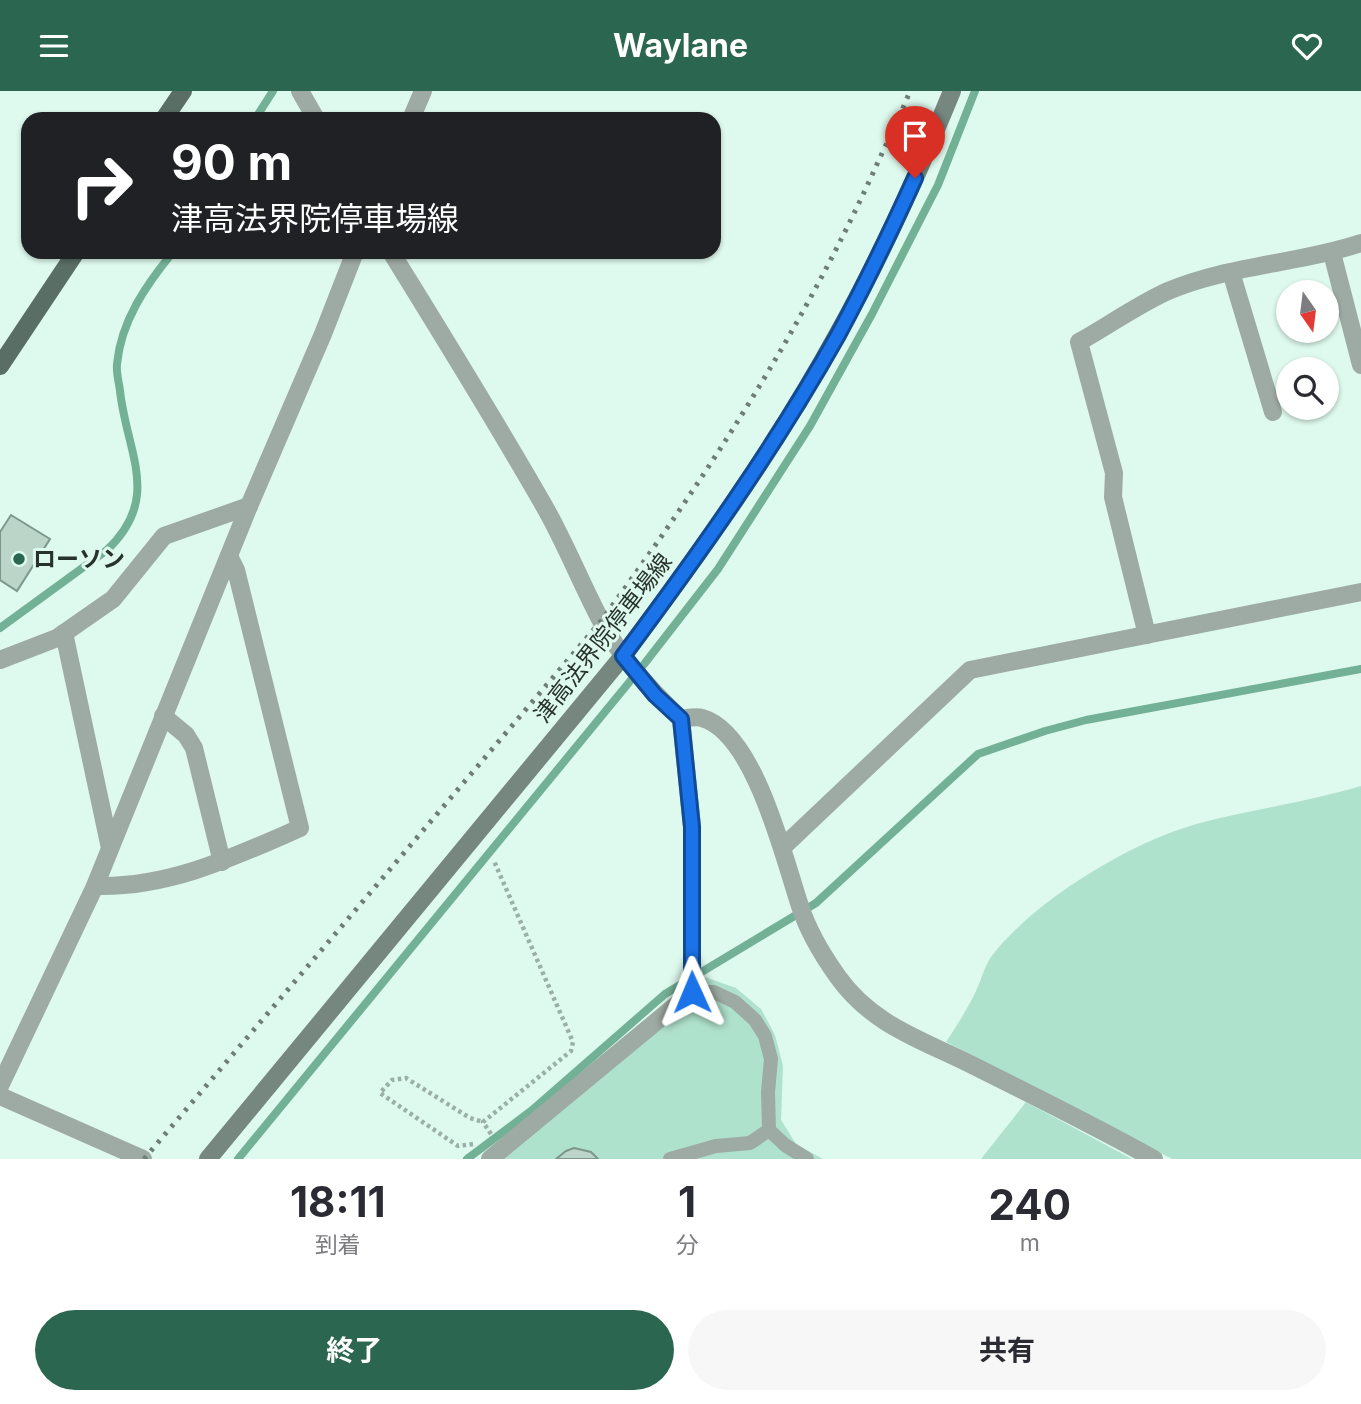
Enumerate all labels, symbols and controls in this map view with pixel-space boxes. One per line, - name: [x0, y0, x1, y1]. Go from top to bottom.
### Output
- text: Waylane: [613, 26, 748, 65]
- icon: menu: [35, 27, 73, 65]
- icon: heart: [1288, 27, 1326, 65]
- pin: [885, 106, 945, 178]
- icon: arrive: [896, 117, 934, 155]
- text: 90 m: [171, 133, 292, 192]
- icon: right: [56, 140, 147, 231]
- text: 津高法界院停車場線: [171, 199, 459, 238]
- north arrow: [1276, 280, 1339, 343]
- map controls: [1276, 280, 1339, 420]
- button: search: [1276, 357, 1339, 420]
- place label: ローソン: [33, 545, 125, 573]
- street label: 津高法界院停車場線: [528, 548, 678, 728]
- marker: ローソン: [11, 551, 27, 567]
- position arrow: [655, 955, 729, 1029]
- text: 18:11: [290, 1176, 386, 1227]
- text: 1: [678, 1176, 696, 1227]
- text: 240: [989, 1179, 1071, 1230]
- text: m: [1020, 1229, 1040, 1257]
- text: 到着: [315, 1231, 361, 1259]
- text: 分: [676, 1231, 699, 1259]
- button: 終了: [35, 1310, 674, 1390]
- button: 共有: [688, 1310, 1326, 1390]

